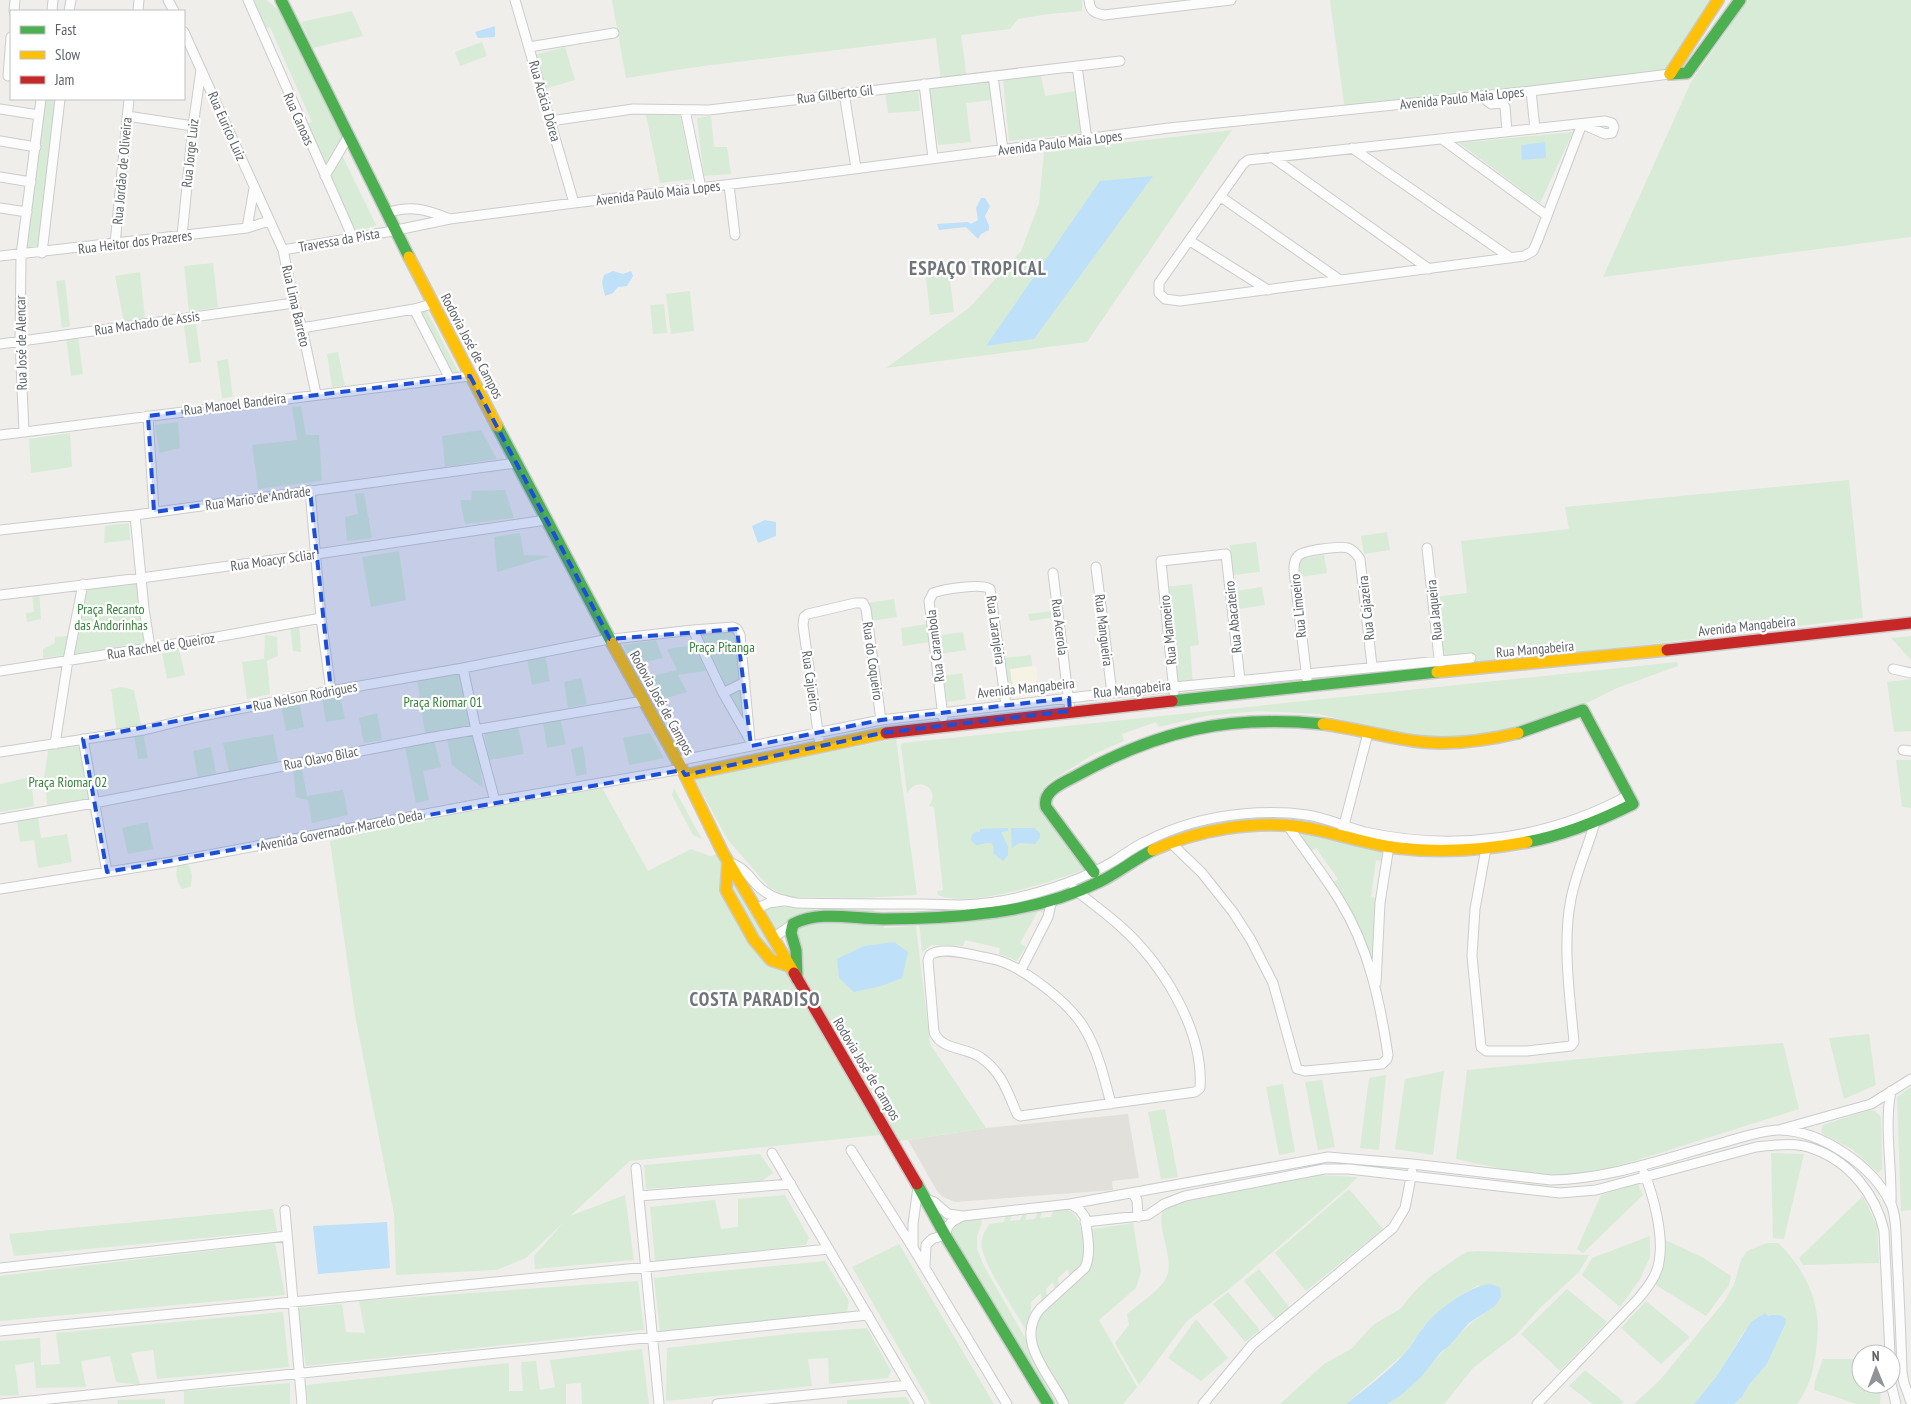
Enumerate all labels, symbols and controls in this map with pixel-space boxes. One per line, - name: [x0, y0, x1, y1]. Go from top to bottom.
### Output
- legend: [10, 10, 185, 100]
- text: Fast: [55, 20, 76, 39]
- text: Slow: [55, 45, 80, 64]
- street label: Rua Acácia Dórea: [525, 59, 565, 143]
- text: Jam: [54, 70, 74, 89]
- street label: Rua Gilberto Gil: [796, 80, 875, 108]
- street label: Avenida Paulo Maia Lopes: [1399, 82, 1525, 113]
- street label: Rua Eurico Luiz: [204, 89, 250, 163]
- street label: Rua Canoas: [279, 90, 319, 148]
- street label: Rua Jordão de Oliveira: [108, 117, 136, 225]
- street label: Rua Jorge Luiz: [177, 118, 203, 188]
- street label: Avenida Paulo Maia Lopes: [997, 126, 1123, 160]
- street label: Avenida Paulo Maia Lopes: [595, 176, 721, 210]
- street label: Travessa da Pista: [297, 224, 381, 256]
- street label: Rua Heitor dos Prazeres: [77, 226, 193, 258]
- district label: ESPAÇO TROPICAL: [909, 256, 1047, 280]
- street label: Rua Lima Barreto: [278, 263, 314, 349]
- street label: Rodovia José de Campos: [437, 290, 507, 402]
- street label: Rua José de Alencar: [11, 295, 31, 391]
- street label: Rua Machado de Assis: [93, 307, 201, 339]
- street label: Rua Manoel Bandeira: [183, 389, 287, 419]
- street label: Rua Mario de Andrade: [204, 482, 312, 514]
- street label: Rua Moacyr Scliar: [229, 545, 317, 575]
- street label: Rua Limoeiro: [1286, 573, 1310, 639]
- street label: Rua Cajazeira: [1354, 575, 1378, 641]
- street label: Rua Jaqueira: [1422, 579, 1446, 641]
- street label: Rua Abacateiro: [1220, 580, 1246, 654]
- street label: Rua Mangueira: [1091, 593, 1117, 667]
- street label: Rua Laranjeira: [982, 594, 1010, 666]
- street label: Rua Mamoeiro: [1155, 594, 1181, 666]
- street label: Rua Acerola: [1048, 598, 1072, 656]
- park label: Praça Recanto das Andorinhas: [74, 600, 148, 634]
- street label: Rua Carambola: [922, 609, 948, 683]
- street label: Avenida Mangabeira: [1697, 612, 1797, 640]
- street label: Rua do Coqueiro: [859, 620, 887, 702]
- street label: Rua Rachel de Queiroz: [106, 629, 216, 663]
- street label: Rua Mangabeira: [1495, 637, 1575, 661]
- park label: Praça Pitanga: [689, 638, 755, 656]
- street label: Rodovia José de Campos: [626, 648, 698, 759]
- street label: Rua Cajueiro: [798, 650, 824, 712]
- street label: Avenida Mangabeira: [976, 674, 1076, 702]
- street label: Rua Mangabeira: [1092, 676, 1172, 702]
- street label: Rua Nelson Rodrigues: [251, 677, 359, 715]
- park label: Praça Riomar 01: [404, 693, 482, 711]
- street label: Rua Olavo Bilac: [282, 742, 360, 774]
- park label: Praça Riomar 02: [29, 773, 107, 791]
- street label: Avenida Governador Marcelo Deda: [258, 805, 424, 855]
- district label: COSTA PARADISO: [690, 987, 820, 1011]
- street label: Rodovia José de Campos: [829, 1014, 905, 1124]
- north arrow: [1851, 1344, 1901, 1394]
- text: N: [1872, 1347, 1880, 1365]

